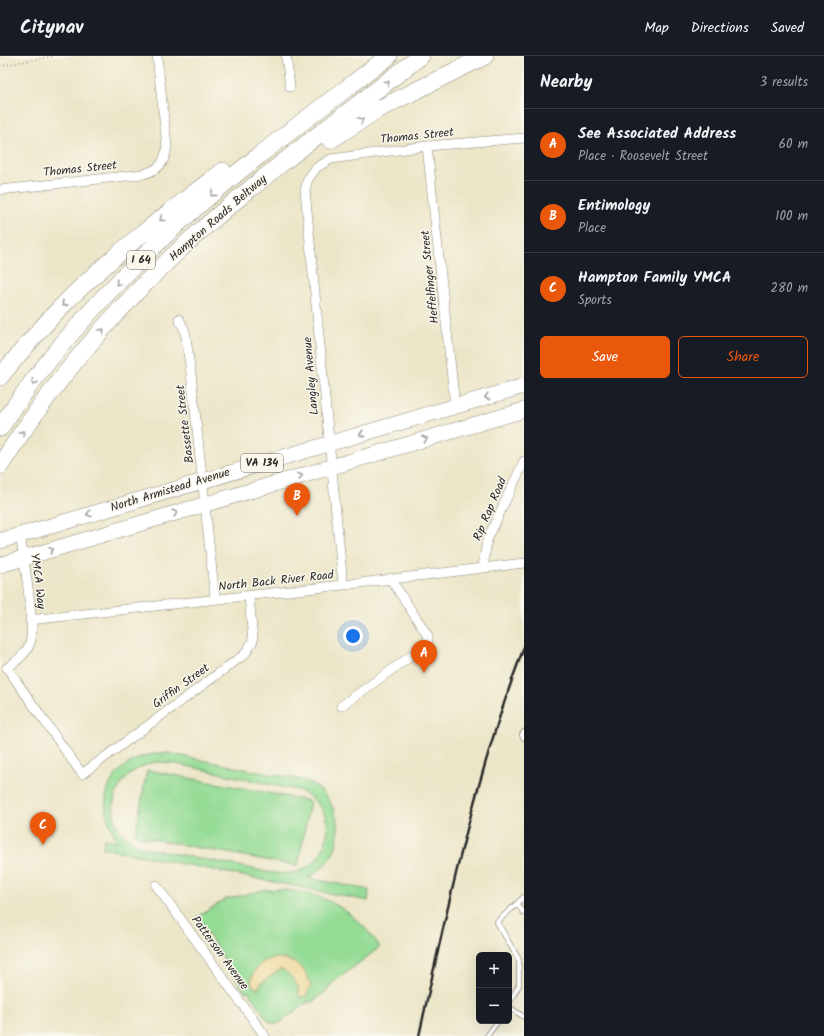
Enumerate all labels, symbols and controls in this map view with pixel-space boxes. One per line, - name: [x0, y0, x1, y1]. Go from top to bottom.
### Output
- text: Citynav: [20, 13, 83, 43]
- text: Map: [644, 17, 669, 39]
- text: Directions: [691, 17, 749, 39]
- text: Saved: [771, 17, 804, 39]
- text: Nearby: [540, 69, 592, 96]
- text: 3 results: [760, 72, 808, 93]
- one-way arrow: [382, 80, 389, 87]
- one-way arrow: [357, 117, 364, 124]
- text: See Associated Address: [578, 122, 736, 146]
- street label: Thomas Street: [379, 123, 455, 149]
- text: A: [549, 134, 557, 155]
- text: 60 m: [779, 134, 808, 155]
- text: Place · Roosevelt Street: [578, 146, 708, 167]
- street label: Thomas Street: [42, 156, 118, 182]
- street label: Hampton Roads Beltway: [165, 170, 271, 266]
- one-way arrow: [210, 189, 217, 196]
- text: Entimology: [578, 194, 650, 218]
- text: B: [549, 206, 557, 227]
- text: 100 m: [775, 206, 808, 227]
- one-way arrow: [159, 214, 166, 221]
- text: Place: [578, 218, 606, 239]
- street label: Heffelfinger Street: [416, 229, 444, 325]
- road number: I 64: [127, 251, 155, 269]
- text: Hampton Family YMCA: [578, 266, 731, 290]
- one-way arrow: [115, 278, 123, 286]
- text: C: [549, 278, 557, 299]
- text: 280 m: [771, 278, 808, 299]
- text: Sports: [578, 290, 612, 311]
- one-way arrow: [61, 300, 69, 307]
- one-way arrow: [97, 328, 104, 336]
- street label: Langley Avenue: [298, 336, 324, 416]
- button: Save: [540, 336, 670, 378]
- button: Share: [678, 336, 808, 378]
- one-way arrow: [32, 377, 39, 384]
- street label: Bassette Street: [171, 383, 199, 464]
- one-way arrow: [483, 392, 490, 401]
- one-way arrow: [358, 429, 365, 438]
- one-way arrow: [17, 430, 25, 437]
- one-way arrow: [421, 435, 428, 444]
- road number: VA 134: [241, 454, 283, 472]
- street label: North Armistead Avenue: [108, 463, 233, 517]
- one-way arrow: [296, 472, 303, 481]
- street label: Rip Rap Road: [468, 473, 512, 544]
- pin: B: [284, 483, 310, 516]
- one-way arrow: [86, 509, 93, 518]
- one-way arrow: [172, 509, 179, 518]
- one-way arrow: [47, 546, 54, 555]
- street label: YMCA Way: [25, 552, 51, 610]
- street label: North Back River Road: [217, 565, 335, 596]
- your location: [343, 626, 363, 646]
- pin: A: [411, 640, 437, 673]
- street label: Griffin Street: [148, 659, 214, 713]
- pin: C: [30, 812, 56, 845]
- street label: Patterson Avenue: [186, 912, 254, 995]
- map controls: [476, 952, 512, 1024]
- button: +: [476, 952, 512, 988]
- button: −: [476, 988, 512, 1024]

